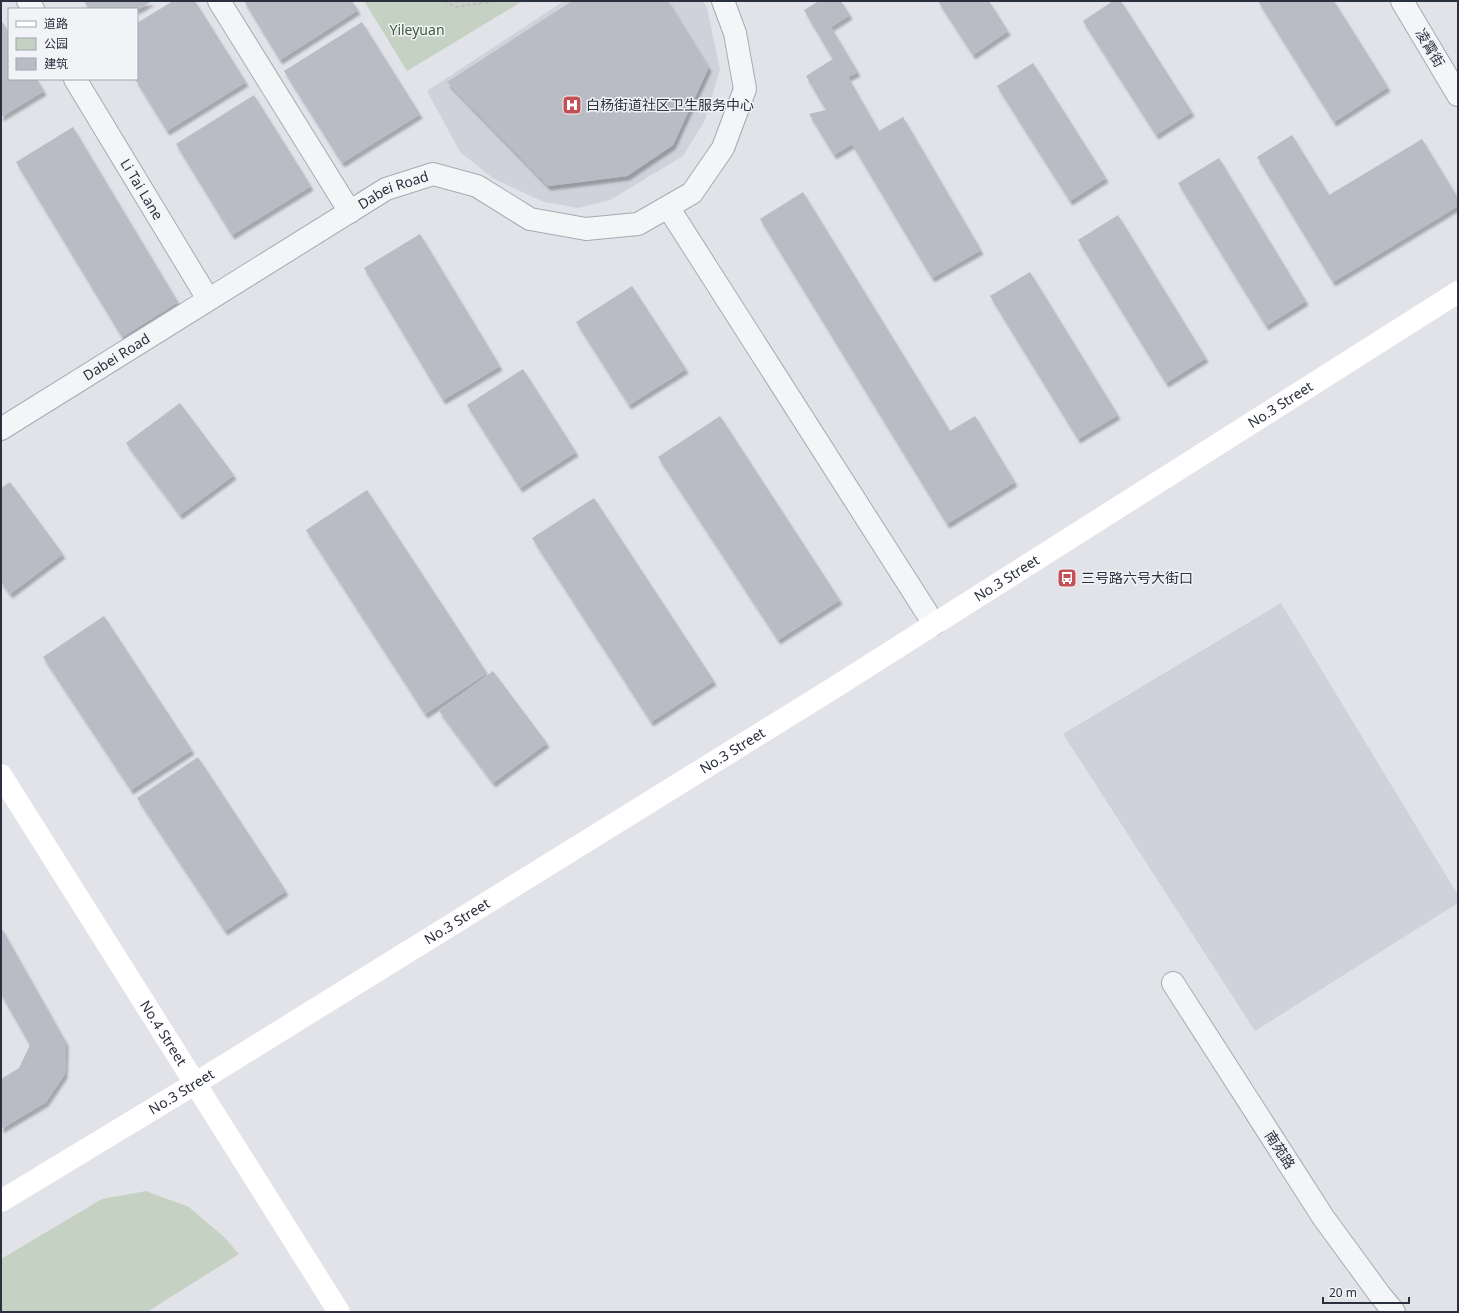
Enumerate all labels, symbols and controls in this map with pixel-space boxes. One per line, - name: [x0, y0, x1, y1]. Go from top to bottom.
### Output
- legend: [8, 8, 138, 80]
- text: 道路: [44, 15, 68, 32]
- park label: Yileyuan: [389, 20, 445, 39]
- street label: 凌霄街: [1411, 25, 1449, 71]
- text: 公园: [44, 35, 68, 52]
- text: 建筑: [44, 55, 68, 72]
- hospital icon: 白杨街道社区卫生服务中心: [561, 94, 583, 116]
- place label: 白杨街道社区卫生服务中心: [586, 95, 754, 114]
- street label: Li Tai Lane: [116, 155, 168, 223]
- street label: Dabei Road: [354, 166, 431, 213]
- street label: Dabei Road: [79, 329, 153, 385]
- street label: No.3 Street: [1244, 376, 1316, 432]
- street label: No.3 Street: [970, 550, 1043, 606]
- bus stop icon: 三号路六号大街口: [1056, 567, 1078, 589]
- place label: 三号路六号大街口: [1081, 568, 1193, 587]
- street label: No.3 Street: [696, 723, 769, 778]
- street label: No.3 Street: [420, 893, 493, 948]
- street label: No.4 Street: [136, 997, 192, 1069]
- street label: No.3 Street: [145, 1064, 218, 1119]
- street label: 南苑路: [1261, 1127, 1300, 1173]
- scale bar: [1323, 1279, 1409, 1305]
- text: 20 m: [1329, 1284, 1357, 1301]

